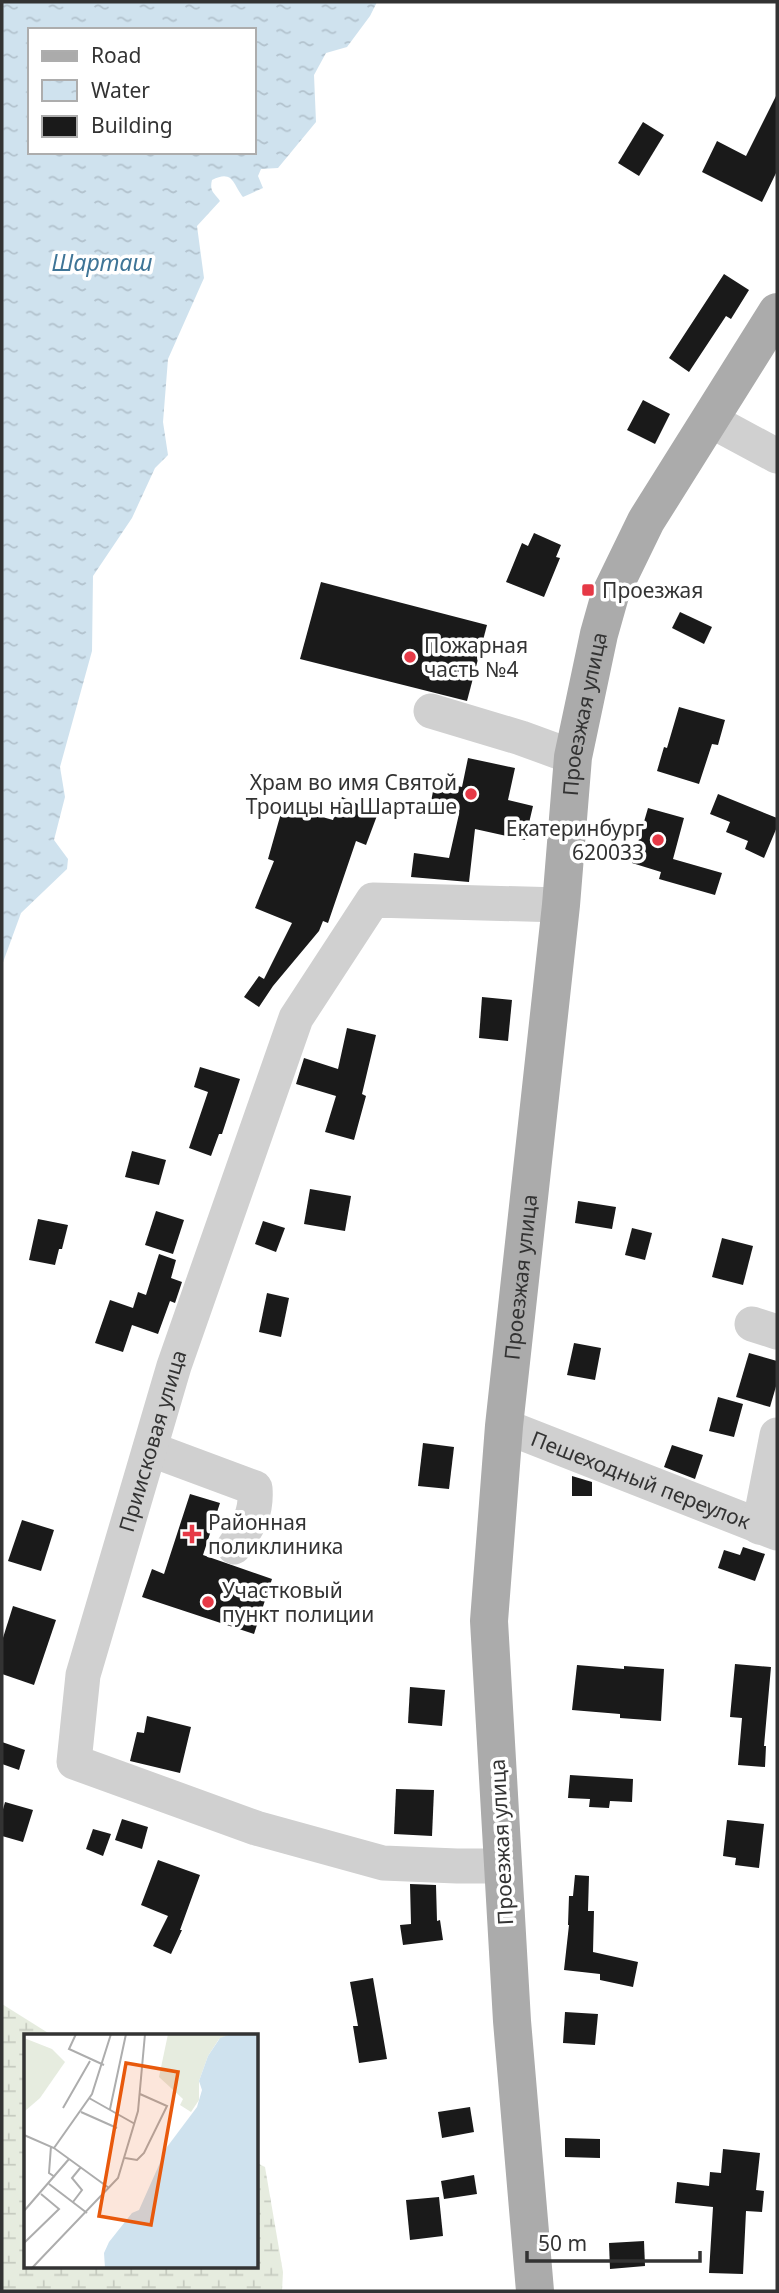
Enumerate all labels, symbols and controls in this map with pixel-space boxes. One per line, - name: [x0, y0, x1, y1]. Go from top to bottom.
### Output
- legend: [28, 28, 256, 154]
- text: Road: [91, 41, 141, 69]
- text: Water: [91, 76, 150, 104]
- text: Building: [91, 111, 173, 139]
- water label: Шарташ: [52, 246, 153, 278]
- place label: Проезжая: [602, 576, 703, 604]
- marker: Проезжая: [580, 582, 596, 598]
- street label: Проезжая улица: [556, 629, 613, 797]
- place label: Пожарная часть №4: [424, 631, 528, 683]
- marker: Пожарная часть №4: [402, 649, 418, 665]
- place label: Храм во имя Святой Троицы на Шарташе: [246, 768, 457, 820]
- marker: Храм во имя Святой Троицы на Шарташе: [463, 786, 479, 802]
- place label: Екатеринбург 620033: [506, 814, 644, 866]
- marker: Екатеринбург 620033: [650, 832, 666, 848]
- street label: Проезжая улица: [497, 1193, 543, 1361]
- street label: Приисковая улица: [112, 1346, 193, 1535]
- street label: Пешеходный переулок: [527, 1424, 755, 1535]
- place label: Районная поликлиника: [208, 1508, 343, 1560]
- marker: Районная поликлиника: [182, 1524, 202, 1544]
- place label: Участковый пункт полиции: [222, 1576, 374, 1628]
- marker: Участковый пункт полиции: [200, 1594, 216, 1610]
- street label: Проезжая улица: [483, 1758, 519, 1926]
- inset map: [24, 2034, 259, 2268]
- scale bar: [527, 2220, 700, 2264]
- text: 50 m: [538, 2229, 587, 2257]

